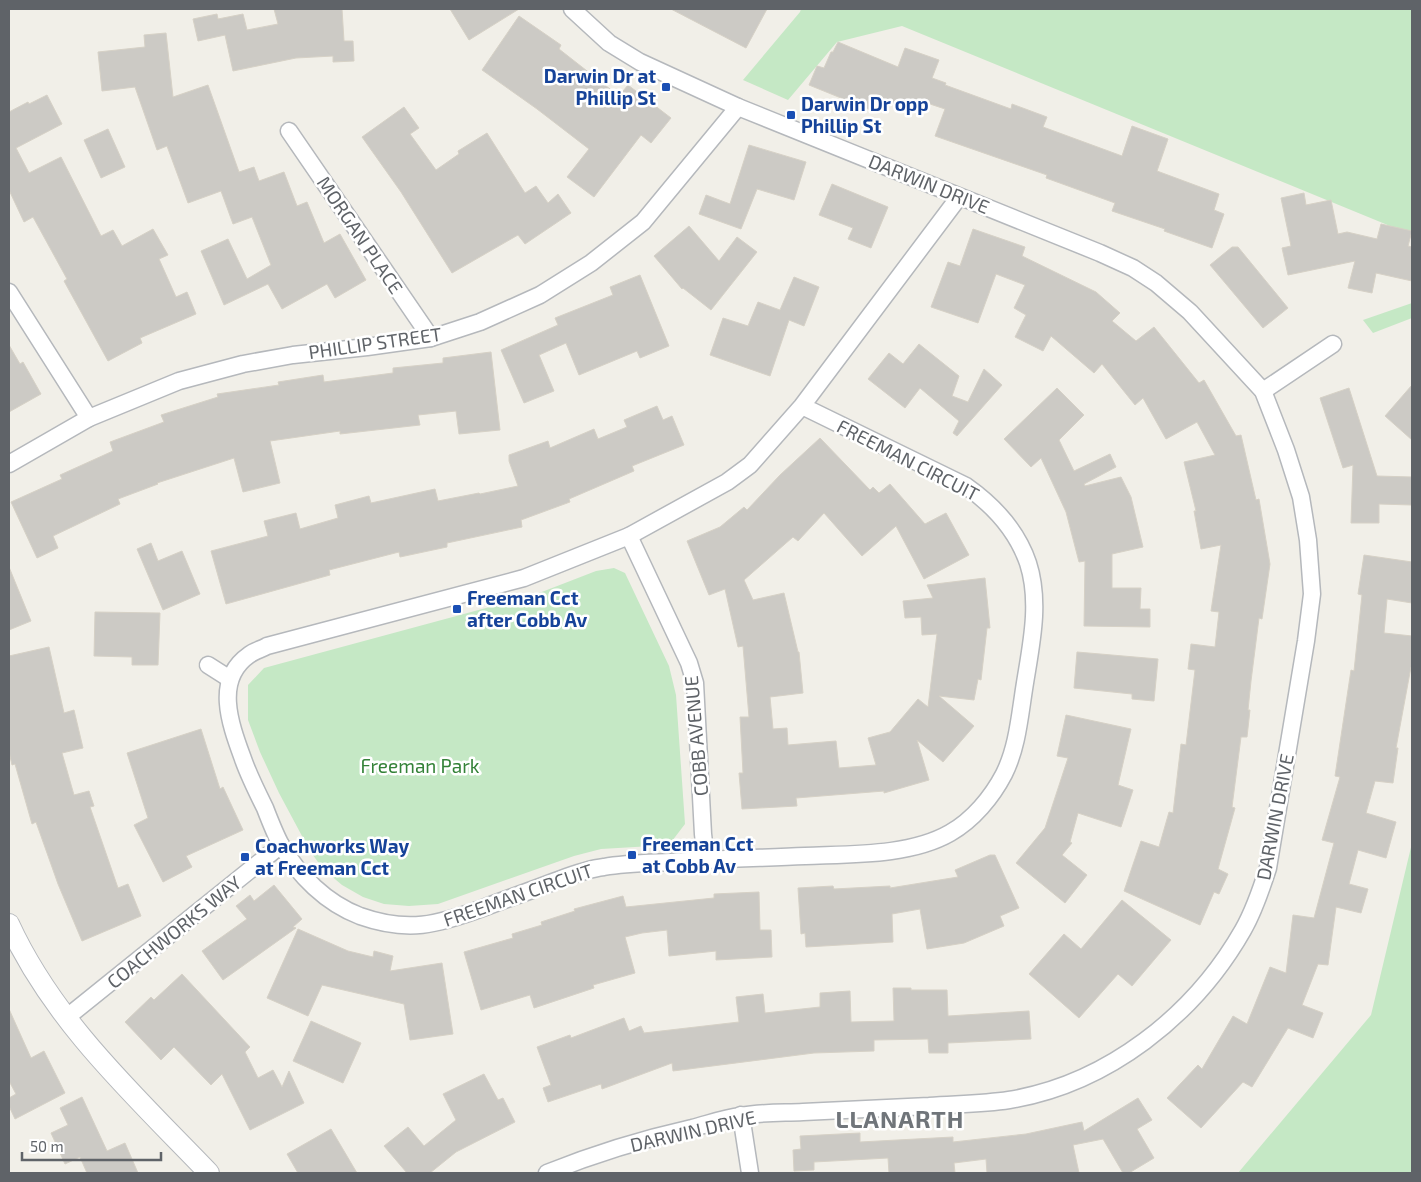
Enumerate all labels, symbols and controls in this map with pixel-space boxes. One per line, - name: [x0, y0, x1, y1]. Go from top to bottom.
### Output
- place label: Darwin Dr at Phillip St: [544, 64, 656, 109]
- marker: Darwin Dr at Phillip St: [660, 81, 672, 93]
- place label: Darwin Dr opp Phillip St: [801, 92, 929, 137]
- marker: Darwin Dr opp Phillip St: [785, 109, 797, 121]
- street label: DARWIN DRIVE: [865, 149, 993, 218]
- street label: MORGAN PLACE: [313, 172, 408, 298]
- street label: PHILLIP STREET: [307, 322, 443, 363]
- street label: FREEMAN CIRCUIT: [833, 414, 983, 505]
- place label: Freeman Cct after Cobb Av: [467, 586, 587, 631]
- marker: Freeman Cct after Cobb Av: [451, 603, 463, 615]
- street label: COBB AVENUE: [679, 675, 712, 797]
- street label: DARWIN DRIVE: [1251, 752, 1298, 882]
- park label: Freeman Park: [361, 754, 480, 777]
- place label: Freeman Cct at Cobb Av: [642, 832, 754, 877]
- place label: Coachworks Way at Freeman Cct: [255, 834, 409, 879]
- marker: Freeman Cct at Cobb Av: [626, 849, 638, 861]
- marker: Coachworks Way at Freeman Cct: [239, 851, 251, 863]
- street label: FREEMAN CIRCUIT: [440, 858, 596, 931]
- street label: COACHWORKS WAY: [102, 870, 246, 993]
- district label: LLANARTH: [836, 1104, 964, 1133]
- street label: DARWIN DRIVE: [628, 1105, 758, 1156]
- scale bar: [22, 1130, 161, 1162]
- text: 50 m: [30, 1137, 64, 1155]

